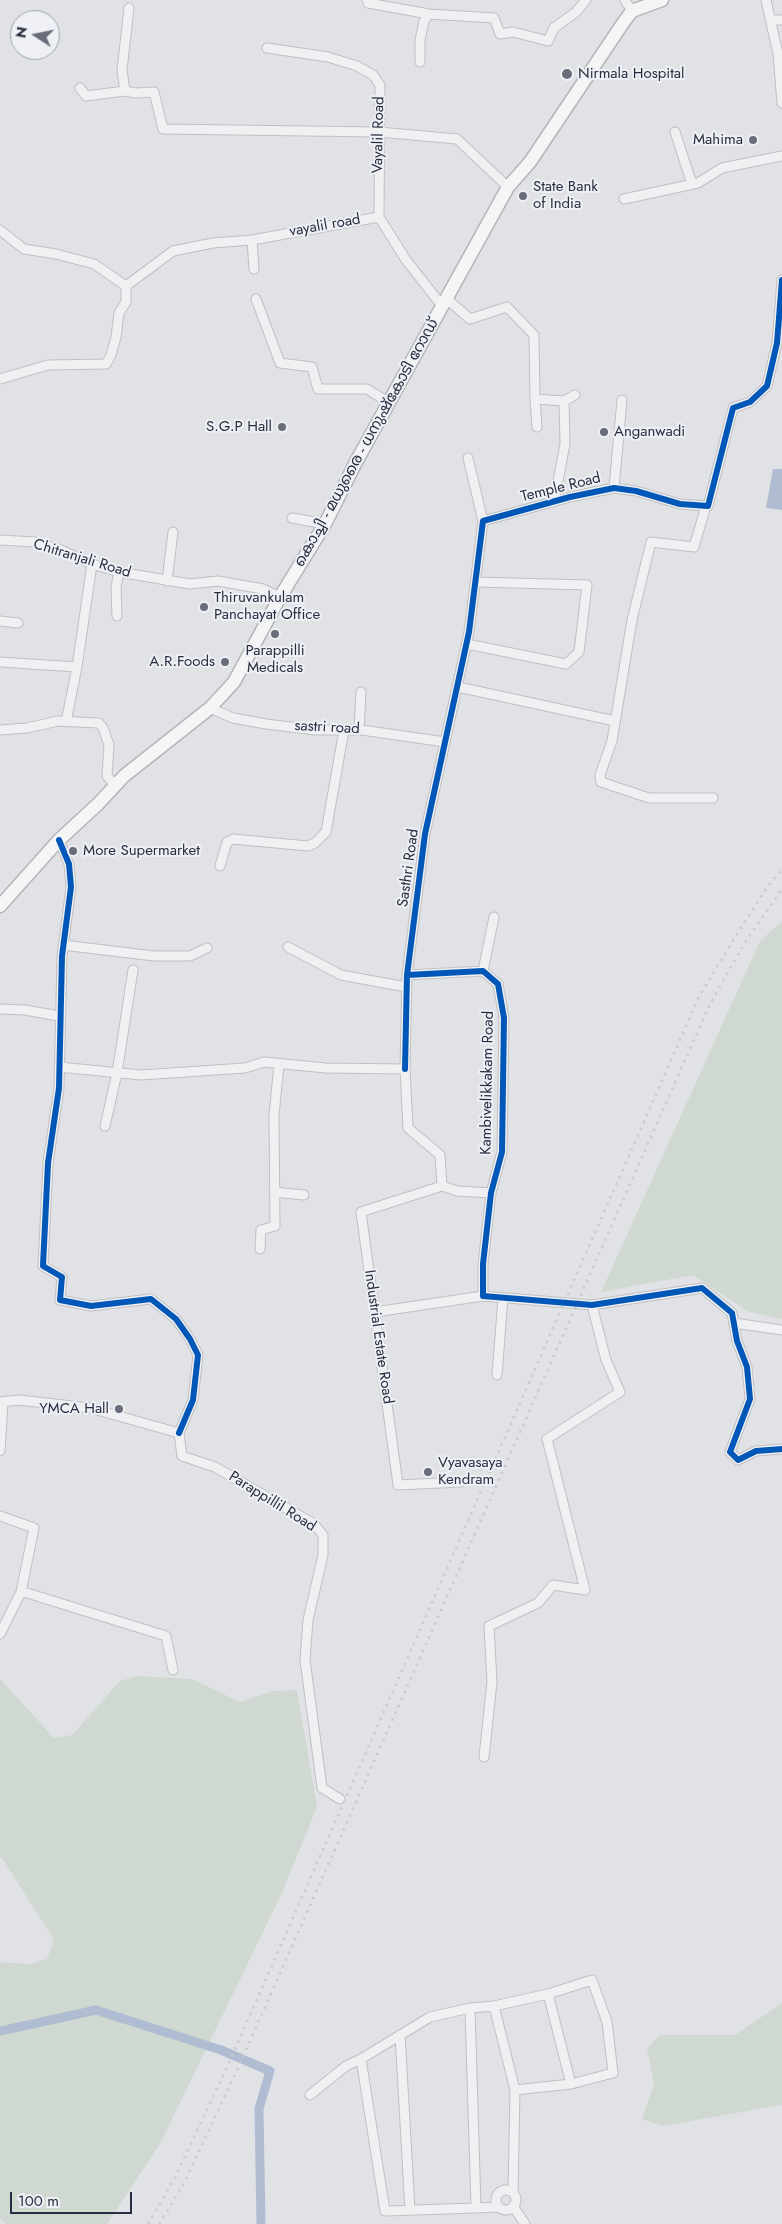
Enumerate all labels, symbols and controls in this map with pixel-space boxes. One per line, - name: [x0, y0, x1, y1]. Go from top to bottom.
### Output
- north arrow: [10, 10, 60, 60]
- text: N: [10, 25, 32, 40]
- place label: Nirmala Hospital: [578, 65, 684, 83]
- marker: Nirmala Hospital: [560, 67, 574, 81]
- street label: Vayalil Road: [369, 96, 389, 174]
- place label: Mahima: [693, 131, 743, 149]
- marker: Mahima: [747, 134, 759, 146]
- place label: State Bank of India: [533, 178, 598, 213]
- marker: State Bank of India: [517, 190, 529, 202]
- street label: vayalil road: [288, 211, 362, 241]
- street label: കൊച്ചി - മധുരൈ - ധനുഷ്‌കോടി റോഡ്: [291, 316, 443, 570]
- place label: S.G.P Hall: [206, 418, 272, 436]
- marker: S.G.P Hall: [276, 421, 288, 433]
- place label: Anganwadi: [614, 423, 685, 441]
- marker: Anganwadi: [598, 426, 610, 438]
- street label: Temple Road: [519, 469, 603, 507]
- street label: Chitranjali Road: [31, 536, 133, 582]
- place label: Thiruvankulam Panchayat Office: [214, 589, 320, 624]
- marker: Thiruvankulam Panchayat Office: [198, 601, 210, 613]
- marker: Parappilli Medicals: [269, 628, 281, 640]
- place label: Parappilli Medicals: [245, 642, 305, 677]
- place label: A.R.Foods: [149, 653, 215, 671]
- marker: A.R.Foods: [219, 656, 231, 668]
- street label: sastri road: [294, 717, 360, 739]
- street label: Sasthri Road: [395, 828, 423, 908]
- place label: More Supermarket: [83, 842, 200, 860]
- marker: More Supermarket: [67, 845, 79, 857]
- street label: Kambivelikkakam Road: [478, 1011, 498, 1155]
- street label: Industrial Estate Road: [360, 1269, 396, 1405]
- place label: YMCA Hall: [39, 1400, 109, 1418]
- marker: YMCA Hall: [113, 1403, 125, 1415]
- place label: Vyavasaya Kendram: [438, 1454, 502, 1489]
- marker: Vyavasaya Kendram: [422, 1466, 434, 1478]
- street label: Parappillil Road: [225, 1468, 319, 1536]
- scale bar: [12, 2182, 135, 2214]
- text: 100 m: [18, 2190, 59, 2212]

